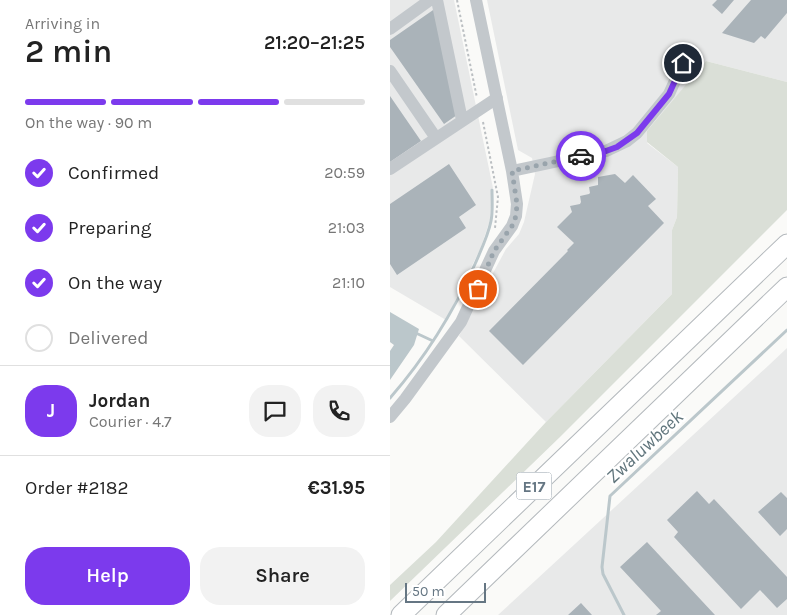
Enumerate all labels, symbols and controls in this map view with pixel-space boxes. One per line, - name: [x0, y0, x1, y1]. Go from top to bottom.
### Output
- text: Arriving in: [25, 14, 100, 33]
- text: 21:20–21:25: [264, 32, 365, 54]
- text: 2 min: [25, 33, 112, 70]
- pin: [662, 42, 704, 84]
- icon: home: [669, 49, 697, 77]
- text: On the way · 90 m: [25, 113, 152, 132]
- courier: [556, 131, 606, 181]
- icon: car: [567, 142, 595, 170]
- icon: check: [25, 159, 53, 187]
- text: Confirmed: [68, 162, 159, 184]
- text: 20:59: [324, 163, 365, 182]
- icon: check: [25, 214, 53, 242]
- text: Preparing: [68, 217, 151, 239]
- text: 21:03: [328, 218, 365, 237]
- pin: [457, 268, 499, 310]
- icon: check: [25, 269, 53, 297]
- text: On the way: [68, 272, 162, 294]
- text: 21:10: [332, 273, 365, 292]
- icon: bag: [464, 275, 492, 303]
- text: Delivered: [68, 327, 148, 349]
- button: chat: [249, 385, 301, 437]
- button: phone: [313, 385, 365, 437]
- text: Jordan: [89, 390, 150, 412]
- text: J: [47, 400, 55, 422]
- water label: Zwaluwbeek: [602, 405, 688, 488]
- text: Courier · 4.7: [89, 412, 172, 431]
- road number: E17: [516, 472, 552, 500]
- text: Order #2182: [25, 477, 128, 499]
- text: €31.95: [308, 477, 365, 499]
- button: Help: [25, 547, 190, 605]
- button: Share: [200, 547, 365, 605]
- scale bar: [405, 580, 486, 603]
- text: 50 m: [412, 583, 445, 600]

